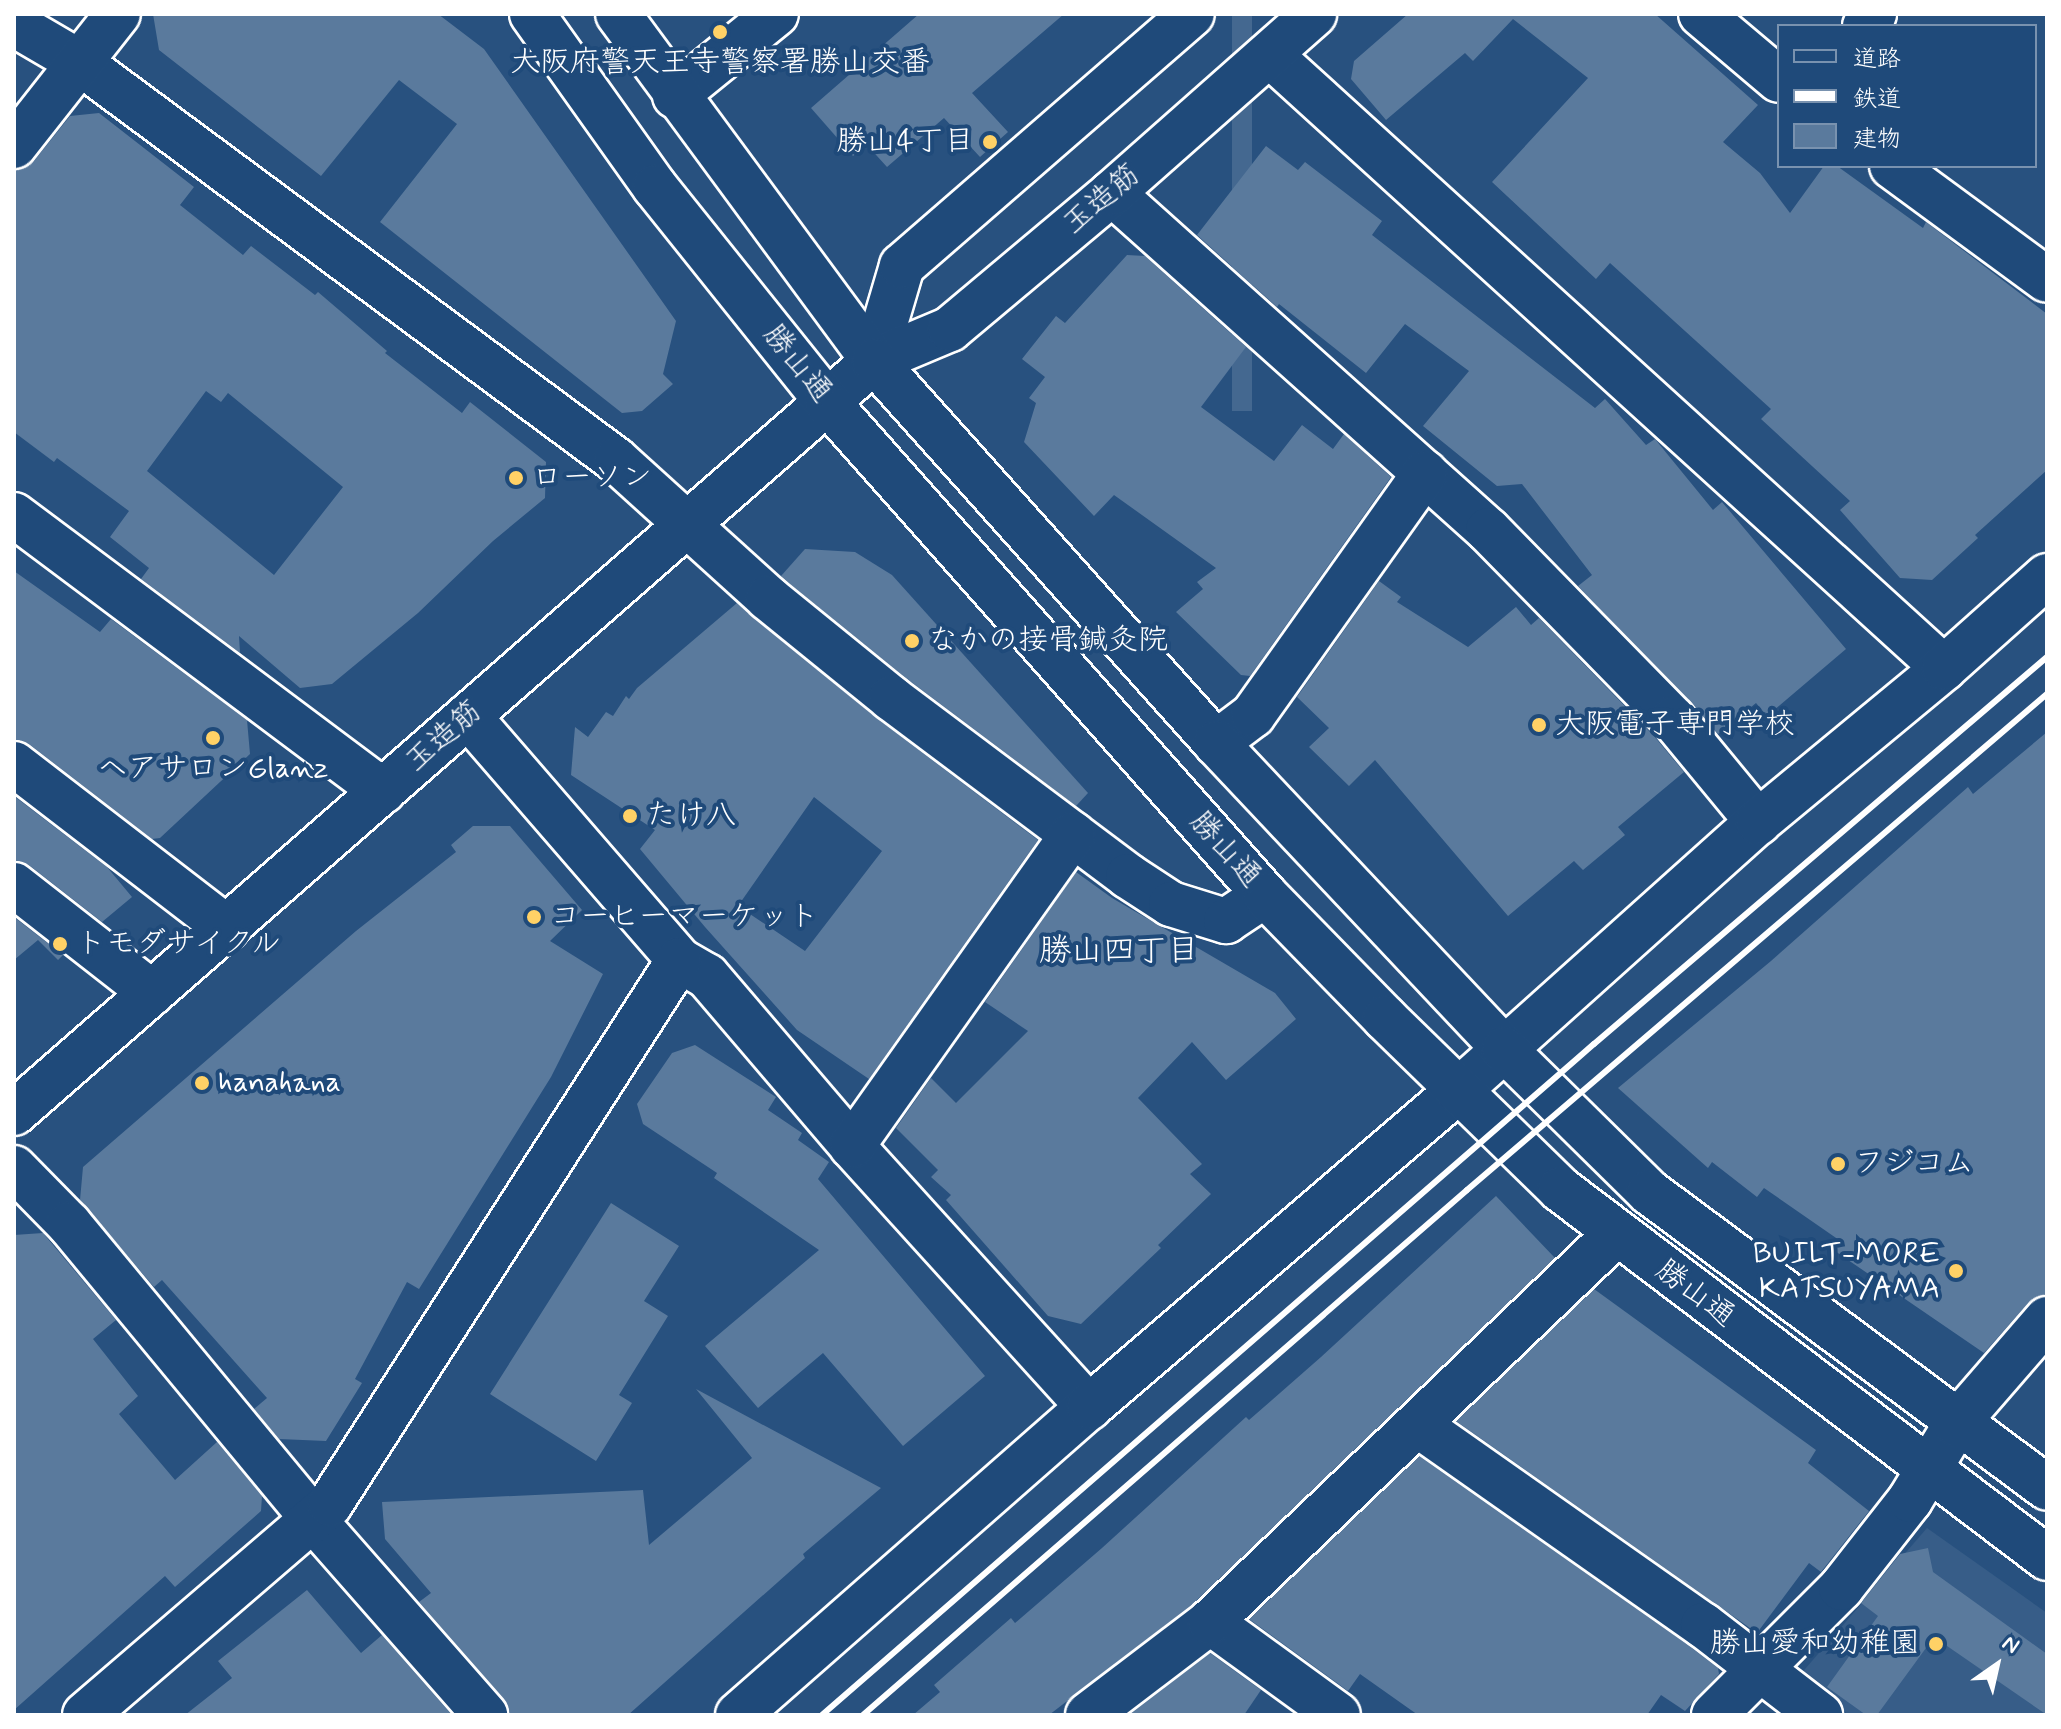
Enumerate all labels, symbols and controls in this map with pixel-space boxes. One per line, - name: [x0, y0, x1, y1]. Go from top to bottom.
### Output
- marker: 大阪府警天王寺警察署勝山交番: [711, 23, 729, 41]
- legend: [1777, 24, 2037, 168]
- text: 道路: [1853, 44, 1901, 75]
- place label: 大阪府警天王寺警察署勝山交番: [510, 45, 930, 81]
- text: 鉄道: [1853, 84, 1901, 115]
- place label: 勝山4丁目: [837, 124, 974, 160]
- text: 建物: [1853, 124, 1901, 155]
- marker: 勝山4丁目: [981, 133, 999, 151]
- street label: 玉造筋: [1056, 157, 1148, 243]
- street label: 勝山通: [755, 318, 839, 410]
- place label: ローソン: [532, 460, 652, 496]
- marker: ローソン: [507, 469, 525, 487]
- place label: なかの接骨鍼灸院: [928, 623, 1168, 659]
- marker: なかの接骨鍼灸院: [903, 632, 921, 650]
- street label: 玉造筋: [398, 694, 490, 780]
- place label: 大阪電子専門学校: [1555, 707, 1795, 743]
- marker: 大阪電子専門学校: [1530, 716, 1548, 734]
- marker: ヘアサロンGlanz: [204, 729, 222, 747]
- place label: ヘアサロンGlanz: [98, 751, 328, 787]
- place label: たけ八: [646, 798, 736, 834]
- street label: 勝山通: [1182, 805, 1268, 895]
- marker: たけ八: [621, 807, 639, 825]
- place label: コーヒーマーケット: [550, 899, 818, 935]
- marker: コーヒーマーケット: [525, 908, 543, 926]
- place label: トモダサイクル: [76, 926, 286, 962]
- district label: 勝山四丁目: [1039, 932, 1199, 970]
- marker: トモダサイクル: [51, 935, 69, 953]
- place label: hanahana: [218, 1065, 341, 1101]
- marker: hanahana: [193, 1074, 211, 1092]
- place label: フジコム: [1854, 1146, 1974, 1182]
- marker: フジコム: [1829, 1155, 1847, 1173]
- place label: BUILT-MORE KATSUYAMA: [1753, 1236, 1940, 1306]
- street label: 勝山通: [1648, 1253, 1742, 1335]
- marker: BUILT-MORE KATSUYAMA: [1947, 1262, 1965, 1280]
- north arrow: [1957, 1625, 2037, 1705]
- place label: 勝山愛和幼稚園: [1710, 1626, 1920, 1662]
- text: N: [1997, 1629, 2024, 1661]
- marker: 勝山愛和幼稚園: [1927, 1635, 1945, 1653]

